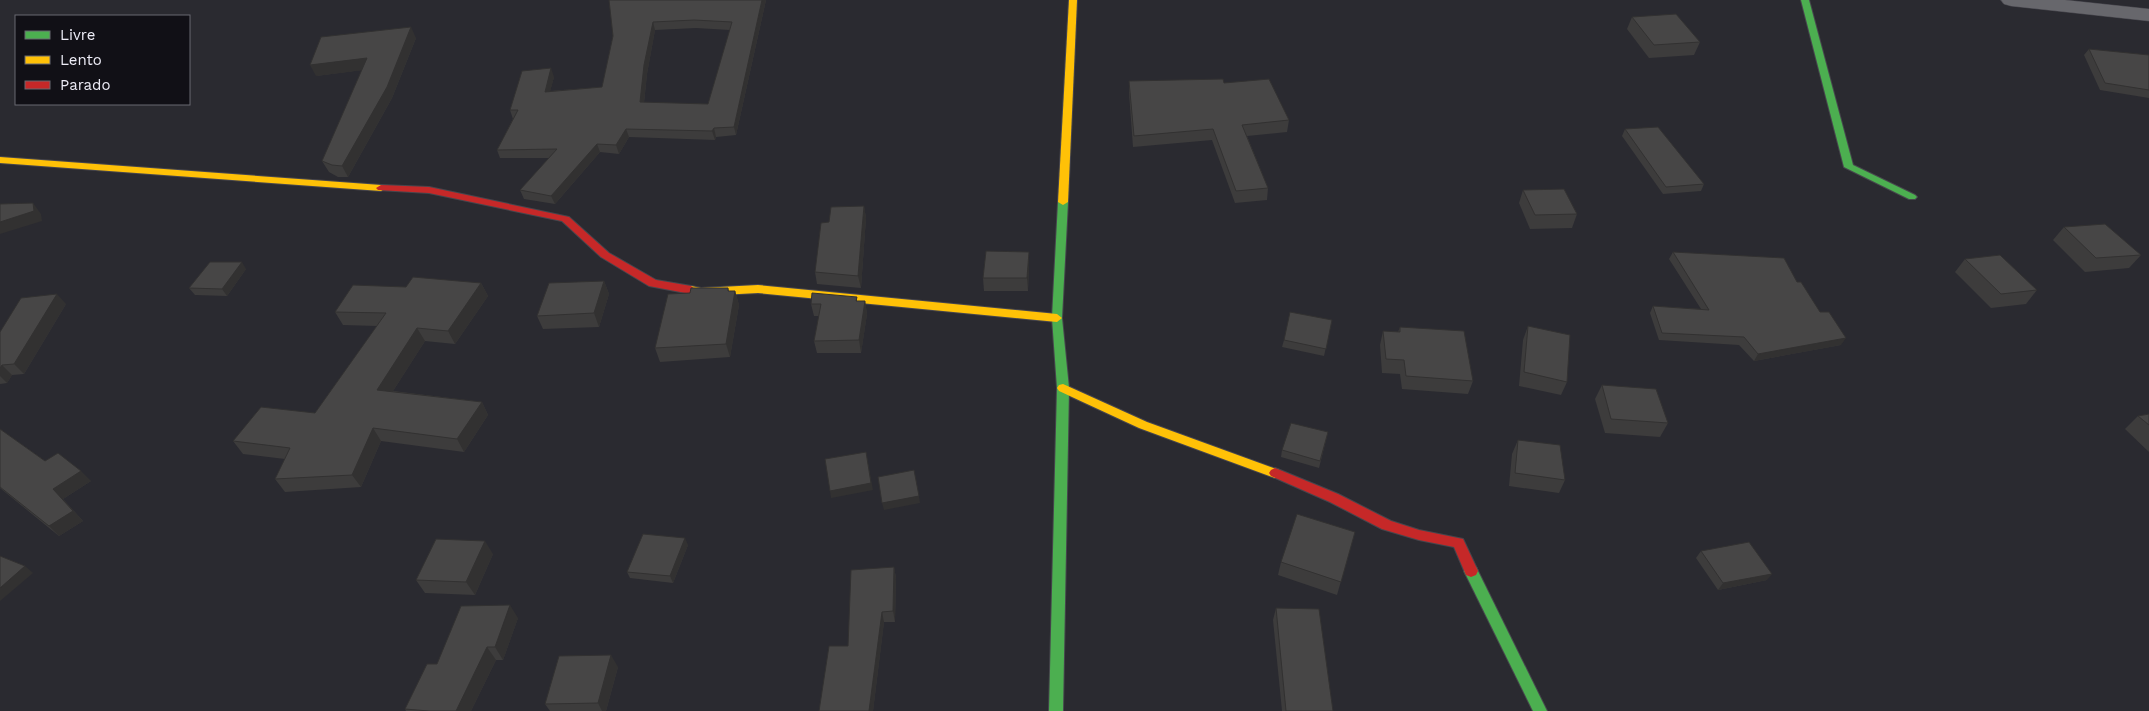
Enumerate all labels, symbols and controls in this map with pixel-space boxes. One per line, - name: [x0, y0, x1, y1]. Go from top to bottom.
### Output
- legend: [15, 15, 190, 105]
- text: Livre: [60, 26, 95, 44]
- text: Lento: [60, 51, 102, 69]
- text: Parado: [60, 76, 110, 94]

